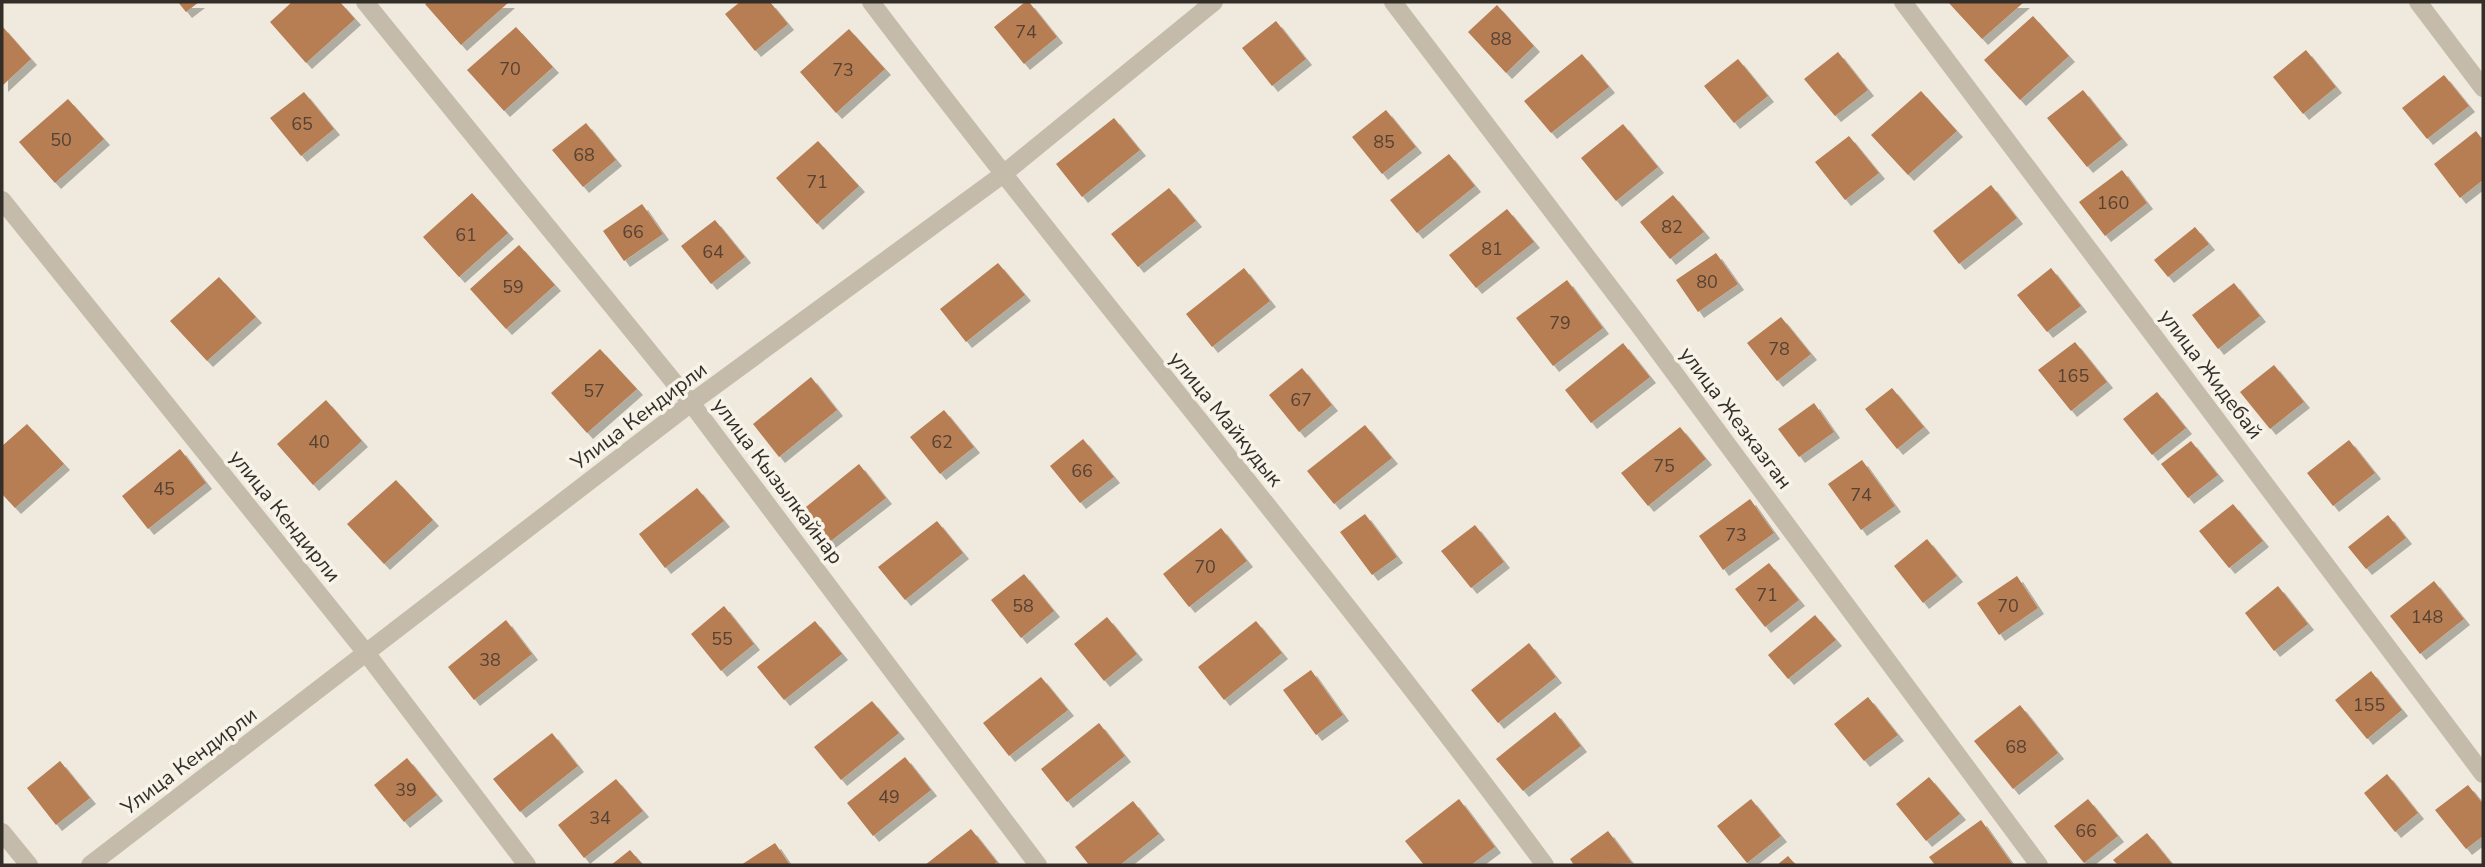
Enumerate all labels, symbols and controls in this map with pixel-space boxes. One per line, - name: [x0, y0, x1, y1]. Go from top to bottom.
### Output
- house number: 74: [1015, 20, 1037, 44]
- house number: 88: [1490, 27, 1512, 51]
- house number: 70: [499, 57, 521, 81]
- house number: 73: [832, 58, 854, 82]
- house number: 65: [291, 112, 313, 136]
- house number: 50: [50, 128, 72, 152]
- house number: 85: [1373, 130, 1395, 154]
- house number: 68: [573, 143, 595, 167]
- house number: 71: [806, 170, 828, 194]
- house number: 160: [2097, 191, 2129, 215]
- house number: 82: [1661, 215, 1683, 239]
- house number: 66: [622, 220, 644, 244]
- house number: 61: [455, 223, 477, 247]
- house number: 81: [1481, 237, 1503, 261]
- house number: 64: [702, 240, 724, 264]
- house number: 80: [1696, 270, 1718, 294]
- house number: 59: [502, 275, 524, 299]
- street label: улица Жидебай: [2153, 303, 2269, 445]
- house number: 79: [1549, 311, 1571, 335]
- house number: 78: [1768, 337, 1790, 361]
- street label: улица Жезказган: [1673, 341, 1799, 495]
- street label: улица Майкудык: [1163, 346, 1290, 493]
- street label: Улица Кендирли: [564, 356, 713, 477]
- house number: 165: [2057, 364, 2089, 388]
- house number: 57: [583, 379, 605, 403]
- house number: 67: [1290, 388, 1312, 412]
- street label: улица Кызылкайнар: [706, 392, 850, 570]
- house number: 40: [308, 430, 330, 454]
- house number: 62: [931, 430, 953, 454]
- street label: улица Кендирли: [223, 444, 347, 588]
- house number: 75: [1653, 454, 1675, 478]
- house number: 66: [1071, 459, 1093, 483]
- house number: 45: [153, 477, 175, 501]
- house number: 74: [1850, 483, 1872, 507]
- house number: 73: [1725, 523, 1747, 547]
- house number: 70: [1194, 555, 1216, 579]
- house number: 71: [1756, 583, 1778, 607]
- house number: 58: [1012, 594, 1034, 618]
- house number: 70: [1997, 594, 2019, 618]
- house number: 148: [2411, 605, 2443, 629]
- house number: 55: [711, 627, 733, 651]
- house number: 38: [479, 648, 501, 672]
- house number: 155: [2353, 693, 2385, 717]
- street label: Улица Кендирли: [114, 701, 263, 822]
- house number: 68: [2005, 735, 2027, 759]
- house number: 39: [395, 778, 417, 802]
- house number: 49: [878, 785, 900, 809]
- house number: 34: [589, 806, 611, 830]
- house number: 66: [2075, 819, 2097, 843]

